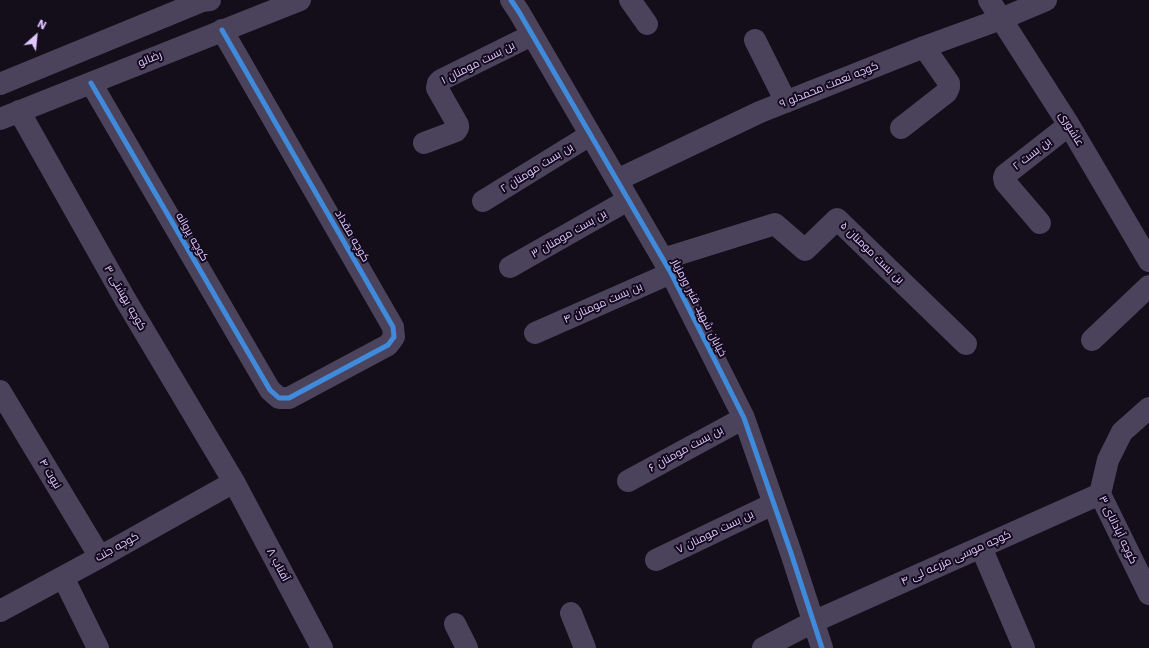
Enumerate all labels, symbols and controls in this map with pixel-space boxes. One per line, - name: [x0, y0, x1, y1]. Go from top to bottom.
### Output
- north arrow: [16, 16, 56, 56]
- text: N: [35, 17, 48, 33]
- street label: بن بست مومنان ۱: [439, 39, 517, 87]
- street label: رضالو: [136, 48, 164, 70]
- street label: کوچه نعمت محمدلو ۹: [778, 59, 880, 111]
- street label: عاشوری: [1056, 109, 1086, 149]
- street label: ۲ بن بست: [1010, 135, 1054, 173]
- street label: ۲ بن بست مومنان: [498, 140, 576, 196]
- street label: ۳ بن بست مومنان: [529, 207, 609, 261]
- street label: کوچه مقداد: [332, 208, 372, 264]
- street label: کوچه پروانه: [173, 210, 211, 264]
- street label: ۵ بن بست مومنان: [837, 219, 907, 287]
- street label: خیابان شهید قنبر ورمزیار: [669, 257, 729, 359]
- street label: کوچه بهشتی ۳: [101, 263, 149, 333]
- street label: ۴ بن بست مومنان: [562, 280, 644, 326]
- street label: ۶ بن بست مومنان: [647, 423, 725, 475]
- street label: نبوت ۴: [36, 457, 64, 491]
- street label: کوچه آپادانای ۳: [1096, 494, 1140, 566]
- street label: ۷ بن بست مومنان: [674, 508, 756, 556]
- street label: ۴ کوچه موسی مزرعه لی: [899, 528, 1013, 588]
- street label: کوچه جنت: [93, 530, 141, 564]
- street label: آفتاب ۸: [264, 546, 292, 584]

